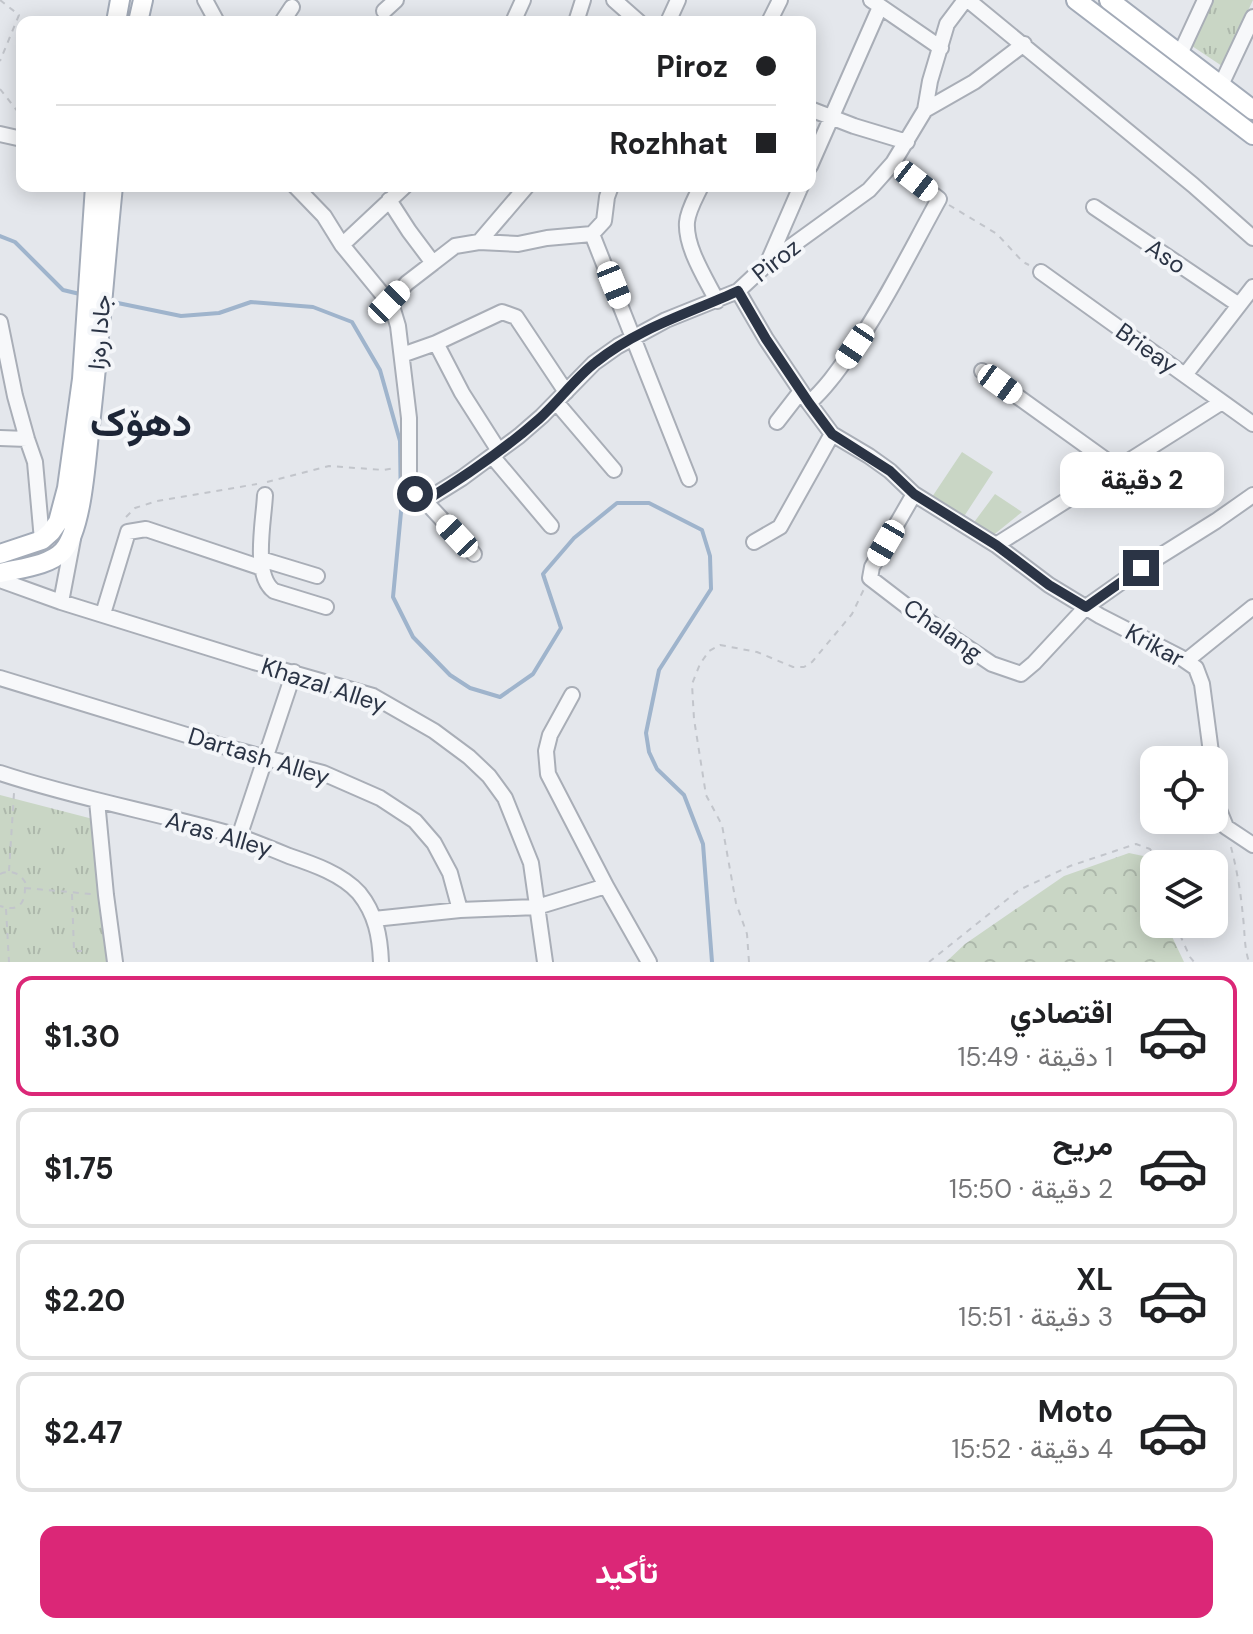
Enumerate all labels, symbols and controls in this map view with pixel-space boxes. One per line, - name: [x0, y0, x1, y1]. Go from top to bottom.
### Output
- text: Piroz: [656, 47, 728, 86]
- text: Rozhhat: [609, 124, 728, 163]
- car: [890, 157, 942, 205]
- street label: Piroz: [745, 231, 807, 289]
- street label: Aso: [1140, 231, 1192, 281]
- car: [594, 258, 634, 312]
- car: [364, 276, 414, 328]
- street label: جادا ره‌زا: [80, 293, 118, 371]
- street label: Brieay: [1110, 316, 1184, 380]
- car: [832, 319, 878, 373]
- car: [974, 360, 1026, 408]
- district label: دھۆک: [90, 396, 192, 448]
- callout: 2 دقيقة: [1059, 452, 1223, 508]
- text: 2 دقيقة: [1101, 463, 1183, 497]
- route start: [397, 476, 433, 512]
- car: [432, 510, 482, 562]
- car: [864, 516, 908, 570]
- route end: [1123, 550, 1159, 586]
- street label: Chalang: [897, 592, 989, 668]
- street label: Krikar: [1120, 616, 1190, 674]
- street label: Khazal Alley: [257, 650, 391, 720]
- street label: Dartash Alley: [185, 720, 333, 792]
- map controls: [1140, 746, 1228, 938]
- button: locate: [1140, 746, 1228, 834]
- street label: Aras Alley: [162, 804, 276, 864]
- button: layers: [1140, 850, 1228, 938]
- text: اقتصادي: [1010, 993, 1113, 1032]
- icon: car: [1137, 1000, 1209, 1072]
- text: $1.30: [44, 1017, 120, 1056]
- text: 1 دقيقة · 15:49: [957, 1040, 1113, 1074]
- text: مريح: [1053, 1125, 1113, 1164]
- icon: car: [1137, 1132, 1209, 1204]
- text: $1.75: [44, 1149, 114, 1188]
- text: 2 دقيقة · 15:50: [949, 1172, 1113, 1206]
- text: XL: [1076, 1260, 1113, 1299]
- icon: car: [1137, 1264, 1209, 1336]
- text: $2.20: [44, 1281, 125, 1320]
- text: 3 دقيقة · 15:51: [958, 1300, 1113, 1334]
- text: Moto: [1038, 1392, 1113, 1431]
- icon: car: [1137, 1396, 1209, 1468]
- text: $2.47: [44, 1413, 123, 1452]
- text: 4 دقيقة · 15:52: [952, 1432, 1113, 1466]
- button: تأكيد: [40, 1526, 1213, 1618]

